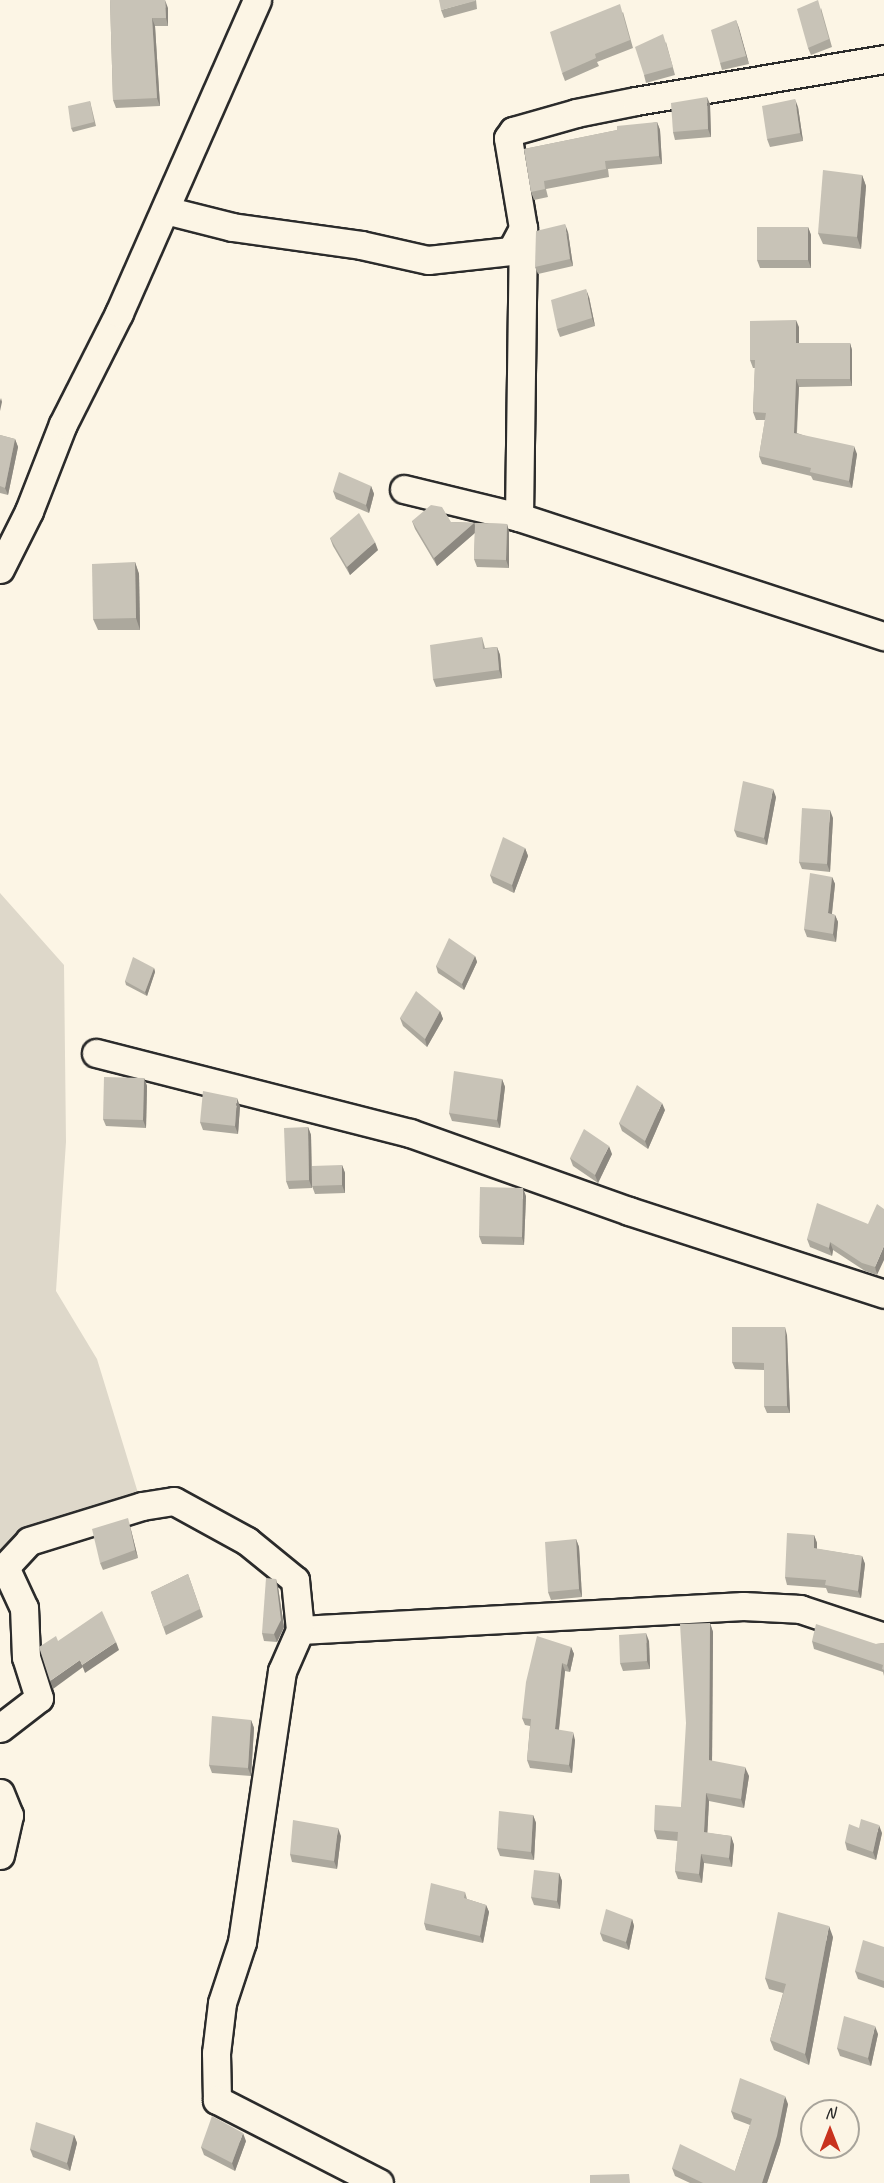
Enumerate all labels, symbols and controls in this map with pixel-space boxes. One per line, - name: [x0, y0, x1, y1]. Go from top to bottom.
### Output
- north arrow: [800, 2099, 860, 2159]
- text: N: [825, 2103, 835, 2123]

